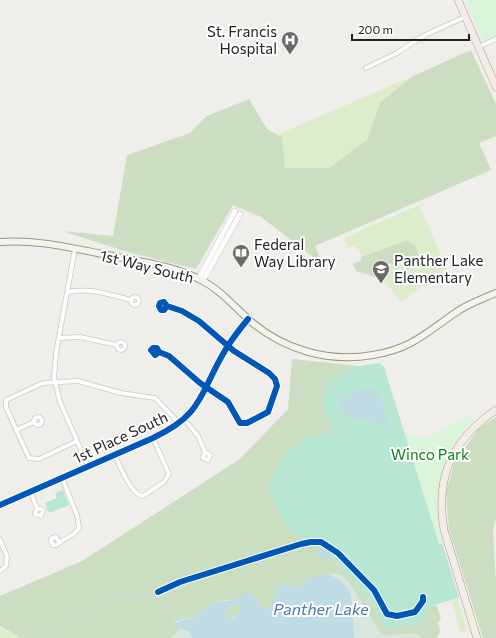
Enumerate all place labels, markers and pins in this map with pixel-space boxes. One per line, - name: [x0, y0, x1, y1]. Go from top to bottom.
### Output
- place label: St. Francis Hospital: [207, 22, 277, 57]
- hospital icon: St. Francis Hospital: [280, 30, 300, 55]
- place label: Federal Way Library: [254, 235, 336, 270]
- library icon: Federal Way Library: [231, 243, 251, 268]
- place label: Panther Lake Elementary: [394, 251, 484, 286]
- school or university icon: Panther Lake Elementary: [371, 259, 391, 284]

